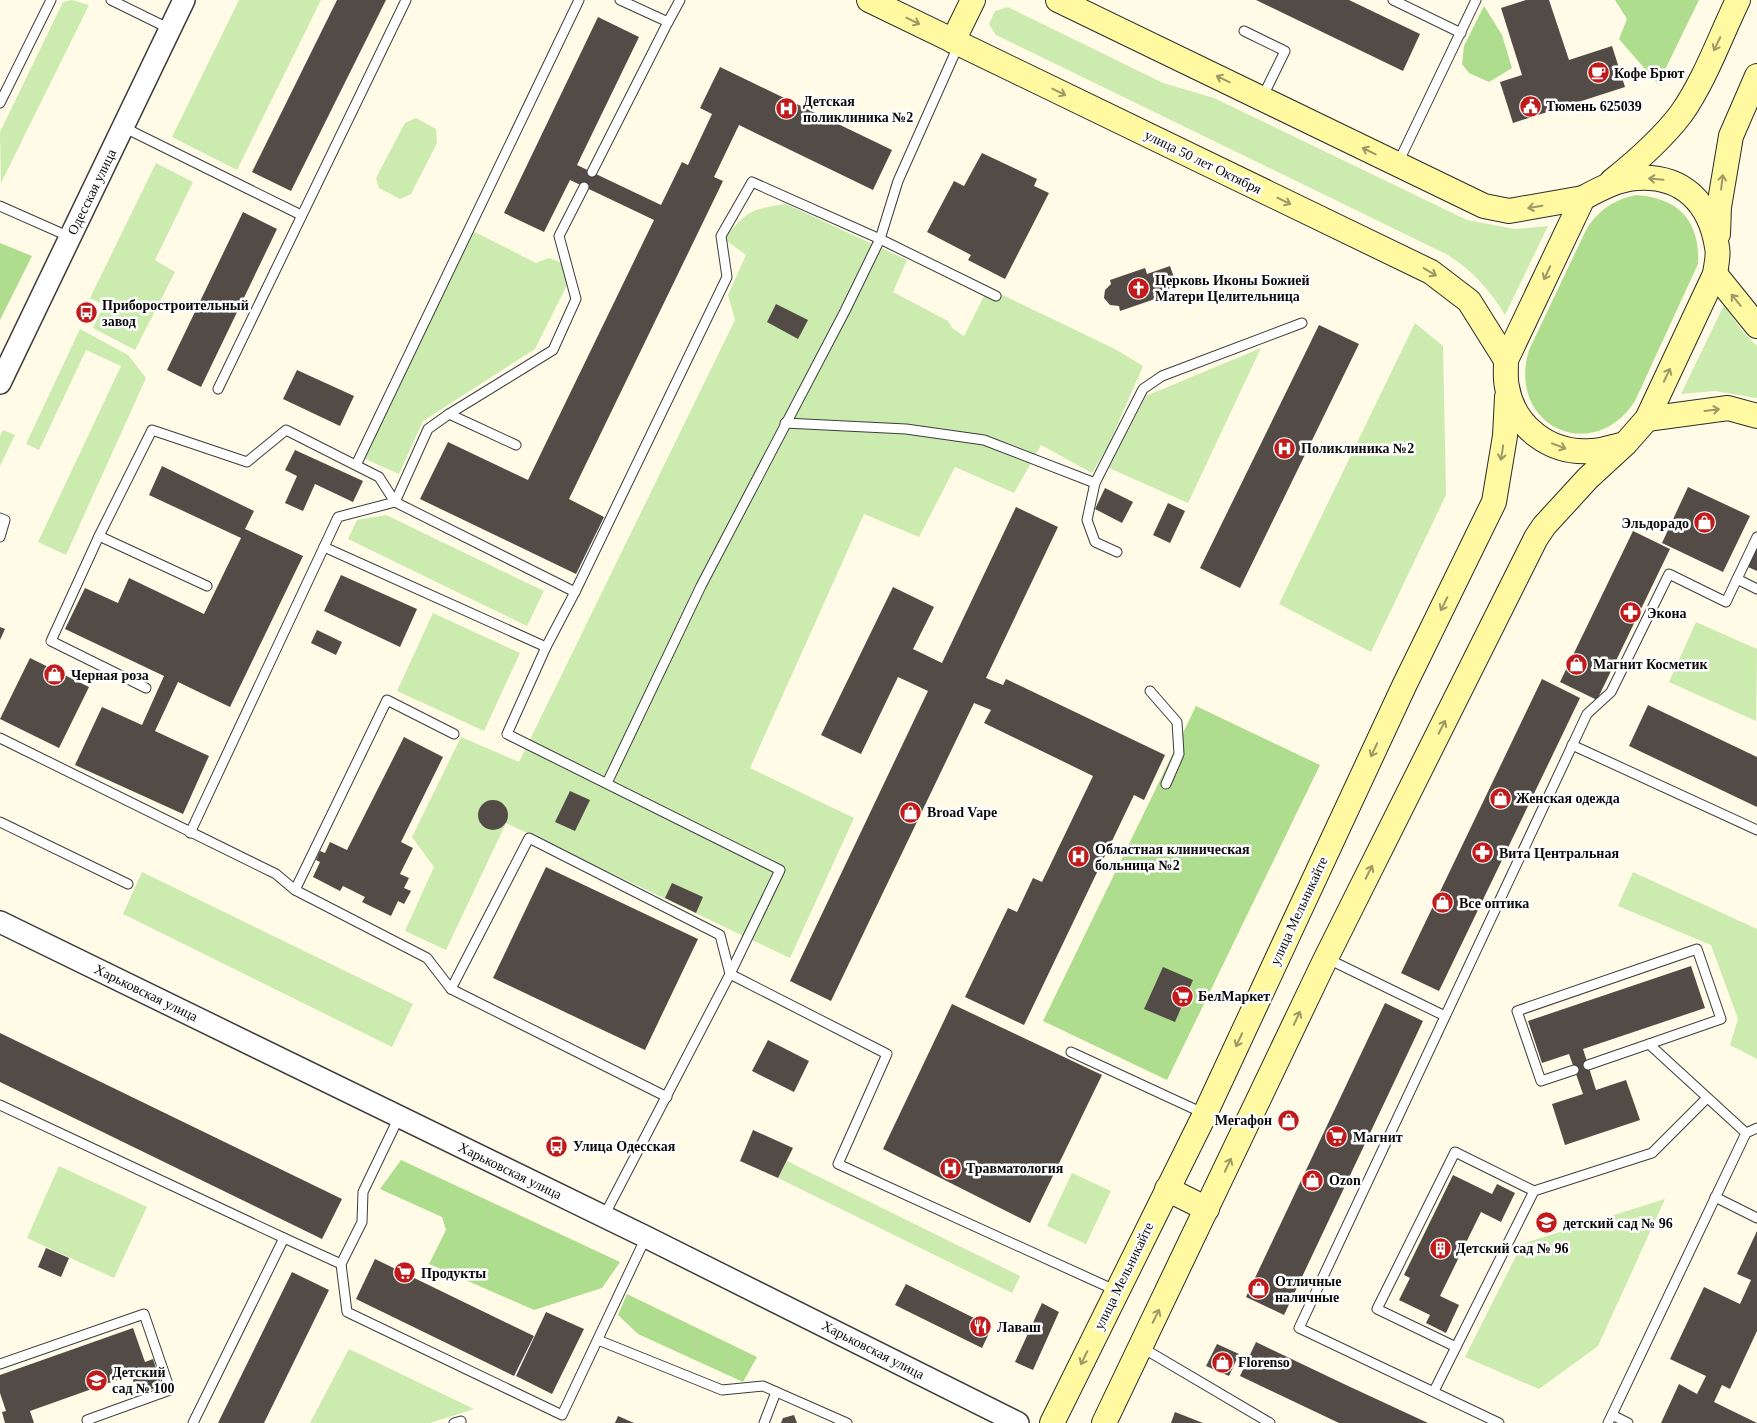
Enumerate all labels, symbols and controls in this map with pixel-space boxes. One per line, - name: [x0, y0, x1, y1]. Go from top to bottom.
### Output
- one-way arrow: [905, 17, 920, 26]
- one-way arrow: [1711, 36, 1721, 51]
- cafe icon: Кофе Брют: [1586, 61, 1610, 85]
- place label: Кофе Брют: [1614, 66, 1684, 81]
- one-way arrow: [1216, 74, 1231, 84]
- one-way arrow: [1051, 88, 1066, 97]
- place label: Детская поликлиника №2: [803, 94, 913, 125]
- public building icon: Тюмень 625039: [1518, 94, 1542, 118]
- hospital icon: Детская поликлиника №2: [775, 97, 799, 121]
- place label: Тюмень 625039: [1546, 99, 1642, 114]
- street label: улица 50 лет Октября: [1142, 127, 1264, 197]
- street label: Одесская улица: [65, 146, 120, 237]
- one-way arrow: [1361, 146, 1376, 156]
- one-way arrow: [1648, 174, 1664, 184]
- one-way arrow: [1717, 175, 1727, 191]
- one-way arrow: [1276, 197, 1291, 206]
- one-way arrow: [1528, 202, 1544, 212]
- one-way arrow: [1542, 266, 1552, 281]
- one-way arrow: [1423, 268, 1437, 278]
- place label: Церковь Иконы Божией Матери Целительница: [1155, 273, 1310, 304]
- church icon: Церковь Иконы Божией Матери Целительница: [1127, 276, 1151, 300]
- one-way arrow: [1731, 294, 1742, 307]
- place label: Приборостроительный завод: [102, 298, 249, 329]
- bus stop icon: Приборостроительный завод: [74, 301, 98, 325]
- one-way arrow: [1663, 368, 1673, 383]
- one-way arrow: [1704, 405, 1720, 415]
- hospital icon: Поликлиника №2: [1273, 436, 1297, 460]
- place label: Поликлиника №2: [1301, 441, 1414, 456]
- one-way arrow: [1551, 442, 1566, 451]
- one-way arrow: [1497, 445, 1507, 461]
- shop icon: Эльдорадо: [1693, 511, 1717, 535]
- place label: Эльдорадо: [1621, 516, 1689, 531]
- one-way arrow: [1439, 596, 1448, 611]
- pharmacy icon: Экона: [1619, 601, 1643, 625]
- place label: Экона: [1647, 606, 1686, 621]
- shop icon: Магнит Косметик: [1565, 652, 1589, 676]
- place label: Магнит Косметик: [1593, 657, 1708, 672]
- shop icon: Черная роза: [43, 663, 67, 687]
- place label: Черная роза: [71, 668, 149, 683]
- one-way arrow: [1438, 720, 1447, 735]
- one-way arrow: [1369, 742, 1378, 757]
- shop icon: Женская одежда: [1488, 786, 1512, 810]
- place label: Женская одежда: [1516, 791, 1620, 806]
- shop icon: Broad Vape: [899, 800, 923, 824]
- place label: Broad Vape: [927, 805, 997, 820]
- pharmacy icon: Вита Центральная: [1471, 841, 1495, 865]
- place label: Областная клиническая больница №2: [1095, 842, 1250, 873]
- hospital icon: Областная клиническая больница №2: [1067, 845, 1091, 869]
- place label: Вита Центральная: [1499, 846, 1619, 861]
- street label: улица Мельникайте: [1267, 855, 1331, 967]
- one-way arrow: [1365, 865, 1374, 880]
- shop icon: Все оптика: [1431, 891, 1455, 915]
- place label: Все оптика: [1459, 896, 1529, 911]
- street label: Харьковская улица: [92, 962, 201, 1025]
- supermarket icon: БелМаркет: [1170, 984, 1194, 1008]
- place label: БелМаркет: [1198, 989, 1270, 1004]
- one-way arrow: [1293, 1011, 1303, 1026]
- one-way arrow: [1234, 1032, 1243, 1047]
- shop icon: Мегафон: [1276, 1108, 1300, 1132]
- place label: Мегафон: [1215, 1113, 1272, 1128]
- supermarket icon: Магнит: [1325, 1125, 1349, 1149]
- place label: Магнит: [1353, 1130, 1403, 1145]
- bus stop icon: Улица Одесская: [545, 1134, 569, 1158]
- place label: Улица Одесская: [573, 1139, 676, 1154]
- street label: Харьковская улица: [456, 1140, 565, 1203]
- hospital icon: Травматология: [938, 1156, 962, 1180]
- one-way arrow: [1224, 1158, 1233, 1173]
- place label: Травматология: [966, 1161, 1064, 1176]
- shop icon: Ozon: [1301, 1168, 1325, 1192]
- place label: Ozon: [1329, 1173, 1361, 1188]
- school or university icon: детский сад № 96: [1535, 1211, 1559, 1235]
- place label: детский сад № 96: [1563, 1216, 1673, 1231]
- street label: улица Мельникайте: [1091, 1220, 1157, 1332]
- building icon: Детский сад № 96: [1428, 1236, 1452, 1260]
- place label: Детский сад № 96: [1456, 1241, 1569, 1256]
- supermarket icon: Продукты: [393, 1261, 417, 1285]
- place label: Продукты: [421, 1266, 486, 1281]
- place label: Отличные наличные: [1275, 1274, 1341, 1305]
- shop icon: Отличные наличные: [1247, 1277, 1271, 1301]
- one-way arrow: [1152, 1309, 1161, 1324]
- restaurant icon: Лаваш: [969, 1315, 993, 1339]
- street label: Харьковская улица: [819, 1318, 927, 1383]
- place label: Лаваш: [997, 1320, 1041, 1335]
- one-way arrow: [1079, 1350, 1088, 1365]
- shop icon: Florenso: [1210, 1350, 1234, 1374]
- place label: Florenso: [1238, 1355, 1290, 1370]
- place label: Детский сад № 100: [112, 1365, 175, 1396]
- school or university icon: Детский сад № 100: [84, 1368, 108, 1392]

